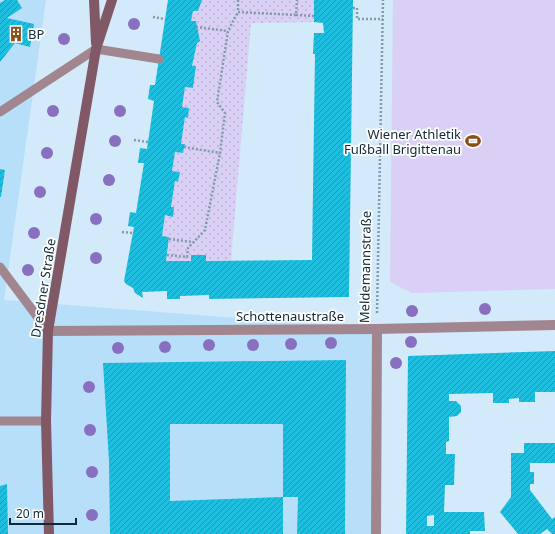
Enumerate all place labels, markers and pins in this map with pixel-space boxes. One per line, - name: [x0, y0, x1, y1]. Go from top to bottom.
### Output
- building icon: BP: [7, 25, 25, 43]
- place label: BP: [28, 25, 44, 43]
- place label: Wiener Athletik Fußball Brigittenau: [344, 125, 461, 158]
- sports icon: Wiener Athletik Fußball Brigittenau: [464, 132, 482, 150]

